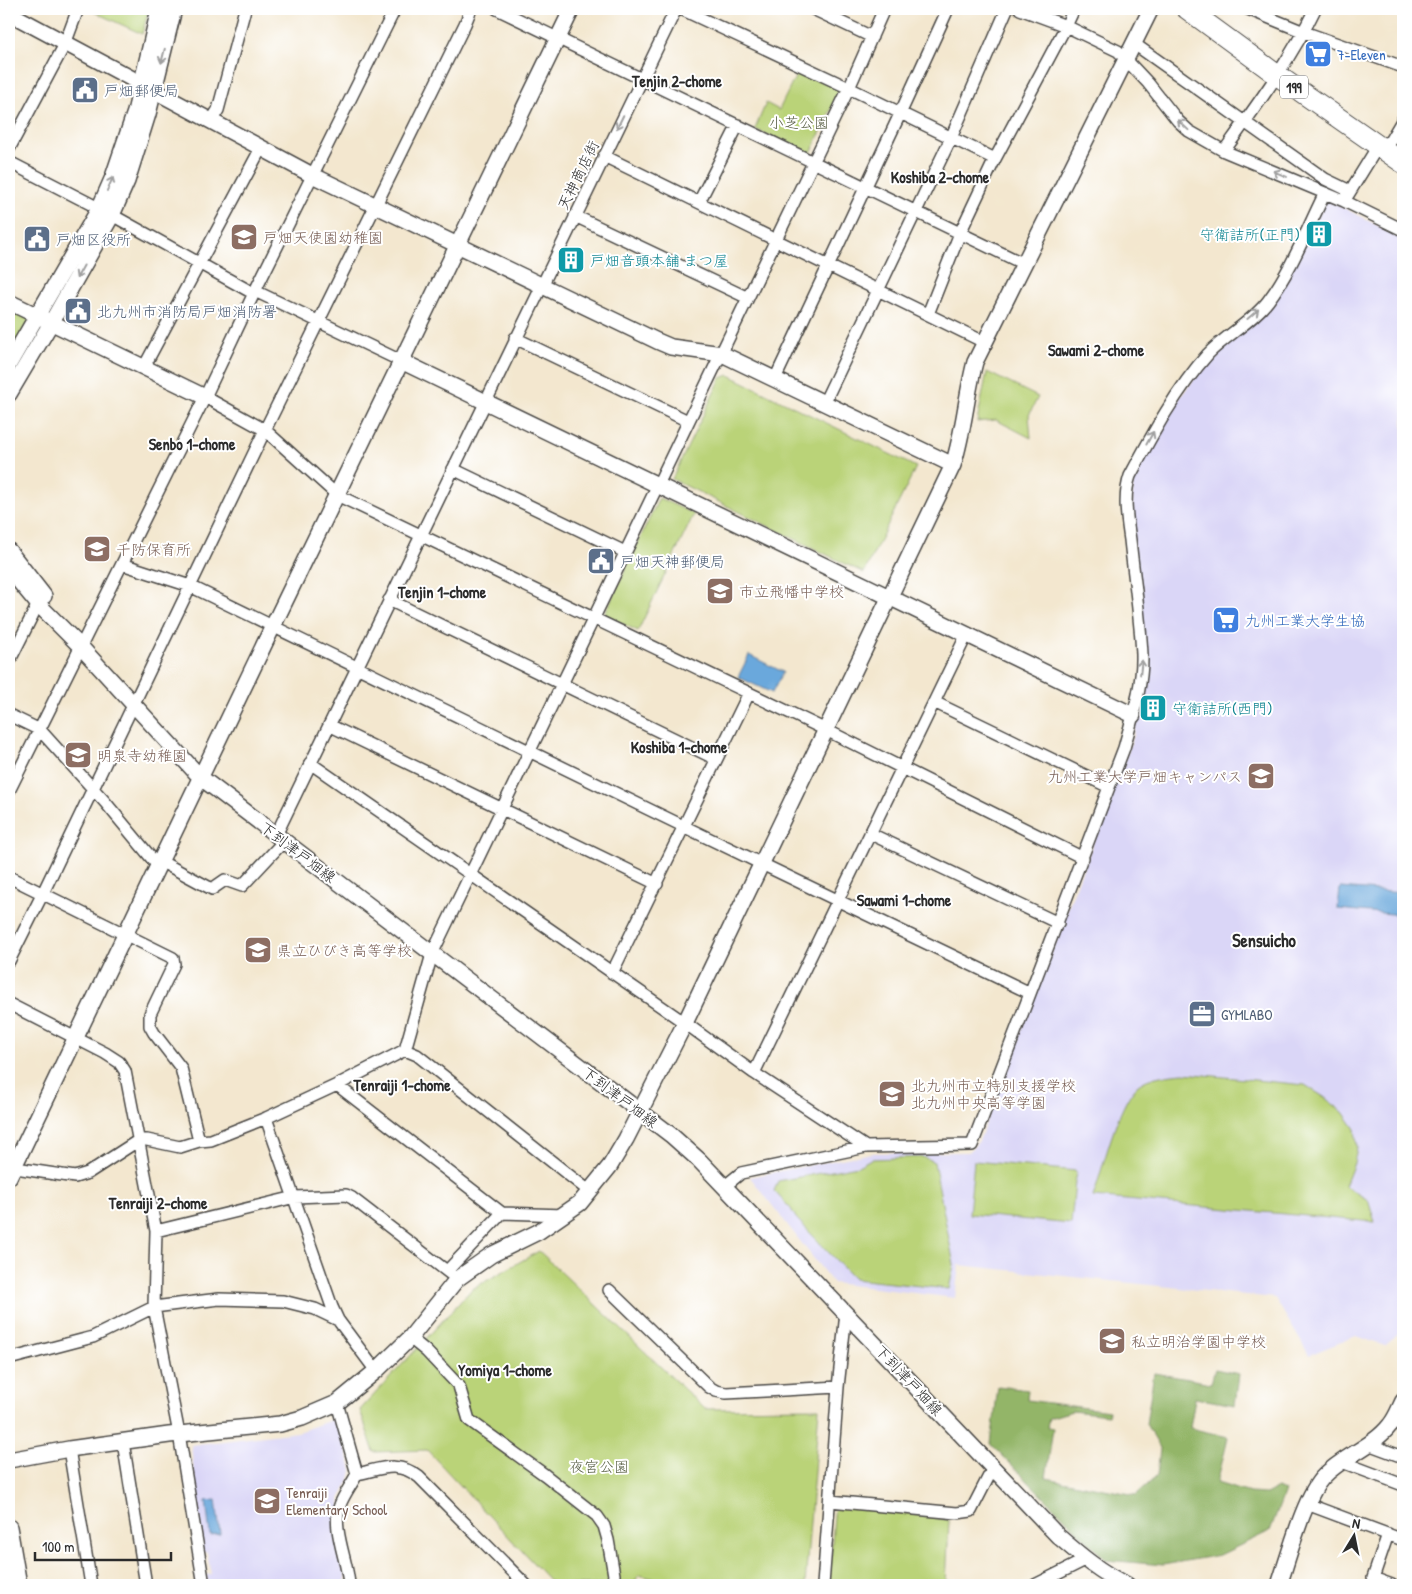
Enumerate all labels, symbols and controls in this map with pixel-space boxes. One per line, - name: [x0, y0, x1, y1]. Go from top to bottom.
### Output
- supermarket icon: 7-Eleven: [1303, 39, 1333, 69]
- place label: 7-Eleven: [1337, 44, 1386, 65]
- one-way arrow: [157, 48, 167, 64]
- district label: Tenjin 2-chome: [631, 70, 723, 92]
- public building icon: 戸畑郵便局: [70, 75, 100, 105]
- road number: 199: [1280, 75, 1308, 98]
- place label: 戸畑郵便局: [104, 80, 179, 101]
- park label: 小芝公園: [769, 112, 829, 133]
- one-way arrow: [615, 114, 624, 129]
- one-way arrow: [1176, 119, 1189, 131]
- street label: 天神商店街: [552, 137, 604, 213]
- district label: Koshiba 2-chome: [891, 166, 990, 188]
- one-way arrow: [1273, 169, 1288, 179]
- one-way arrow: [106, 177, 116, 192]
- building icon: 守衛詰所(正門): [1304, 219, 1334, 249]
- school or university icon: 戸畑天使園幼稚園: [229, 222, 259, 252]
- public building icon: 戸畑区役所: [22, 224, 52, 254]
- place label: 守衛詰所(正門): [1200, 224, 1300, 245]
- place label: 戸畑天使園幼稚園: [263, 227, 383, 248]
- place label: 戸畑区役所: [56, 229, 131, 250]
- building icon: 戸畑音頭本舗 まつ屋: [556, 245, 586, 275]
- place label: 戸畑音頭本舗 まつ屋: [590, 250, 728, 271]
- one-way arrow: [75, 264, 84, 279]
- public building icon: 北九州市消防局戸畑消防署: [63, 296, 93, 326]
- place label: 北九州市消防局戸畑消防署: [97, 301, 277, 322]
- one-way arrow: [1247, 309, 1260, 320]
- district label: Sawami 2-chome: [1048, 339, 1145, 361]
- one-way arrow: [1146, 431, 1155, 446]
- district label: Senbo 1-chome: [149, 433, 236, 455]
- school or university icon: 千防保育所: [82, 534, 112, 564]
- place label: 千防保育所: [116, 539, 191, 560]
- public building icon: 戸畑天神郵便局: [586, 546, 616, 576]
- place label: 戸畑天神郵便局: [620, 551, 725, 572]
- school or university icon: 市立飛幡中学校: [705, 576, 735, 606]
- district label: Tenjin 1-chome: [397, 581, 487, 603]
- place label: 市立飛幡中学校: [739, 581, 844, 602]
- supermarket icon: 九州工業大学生協: [1211, 605, 1241, 635]
- place label: 九州工業大学生協: [1245, 610, 1365, 631]
- one-way arrow: [1136, 659, 1146, 675]
- building icon: 守衛詰所(西門): [1138, 693, 1168, 723]
- place label: 守衛詰所(西門): [1172, 698, 1272, 719]
- district label: Koshiba 1-chome: [631, 736, 728, 758]
- school or university icon: 明泉寺幼稚園: [63, 740, 93, 770]
- place label: 明泉寺幼稚園: [97, 745, 187, 766]
- school or university icon: 九州工業大学戸畑キャンパス: [1246, 761, 1276, 791]
- place label: 九州工業大学戸畑キャンパス: [1048, 766, 1242, 787]
- street label: 下到津戸畑線: [256, 817, 340, 887]
- district label: Sawami 1-chome: [857, 889, 952, 911]
- district label: Sensuicho: [1232, 928, 1297, 953]
- school or university icon: 県立ひびき高等学校: [243, 935, 273, 965]
- place label: 県立ひびき高等学校: [277, 940, 412, 961]
- office icon: GYMLABO: [1187, 999, 1217, 1029]
- place label: GYMLABO: [1221, 1004, 1273, 1025]
- street label: 下到津戸畑線: [578, 1062, 662, 1132]
- district label: Tenraiji 1-chome: [352, 1074, 451, 1096]
- place label: 北九州市立特別支援学校 北九州中央高等学園: [911, 1075, 1076, 1113]
- school or university icon: 北九州市立特別支援学校 北九州中央高等学園: [877, 1079, 907, 1109]
- district label: Tenraiji 2-chome: [108, 1192, 208, 1214]
- school or university icon: 私立明治学園中学校: [1097, 1326, 1127, 1356]
- place label: 私立明治学園中学校: [1131, 1331, 1266, 1352]
- street label: 下到津戸畑線: [871, 1340, 947, 1420]
- district label: Yomiya 1-chome: [458, 1359, 552, 1382]
- park label: 夜宮公園: [569, 1456, 629, 1477]
- place label: Tenraiji Elementary School: [286, 1482, 387, 1520]
- school or university icon: Tenraiji Elementary School: [252, 1486, 282, 1516]
- north arrow: [1330, 1512, 1380, 1562]
- text: N: [1351, 1513, 1362, 1533]
- scale bar: [35, 1529, 171, 1561]
- text: 100 m: [42, 1536, 75, 1557]

